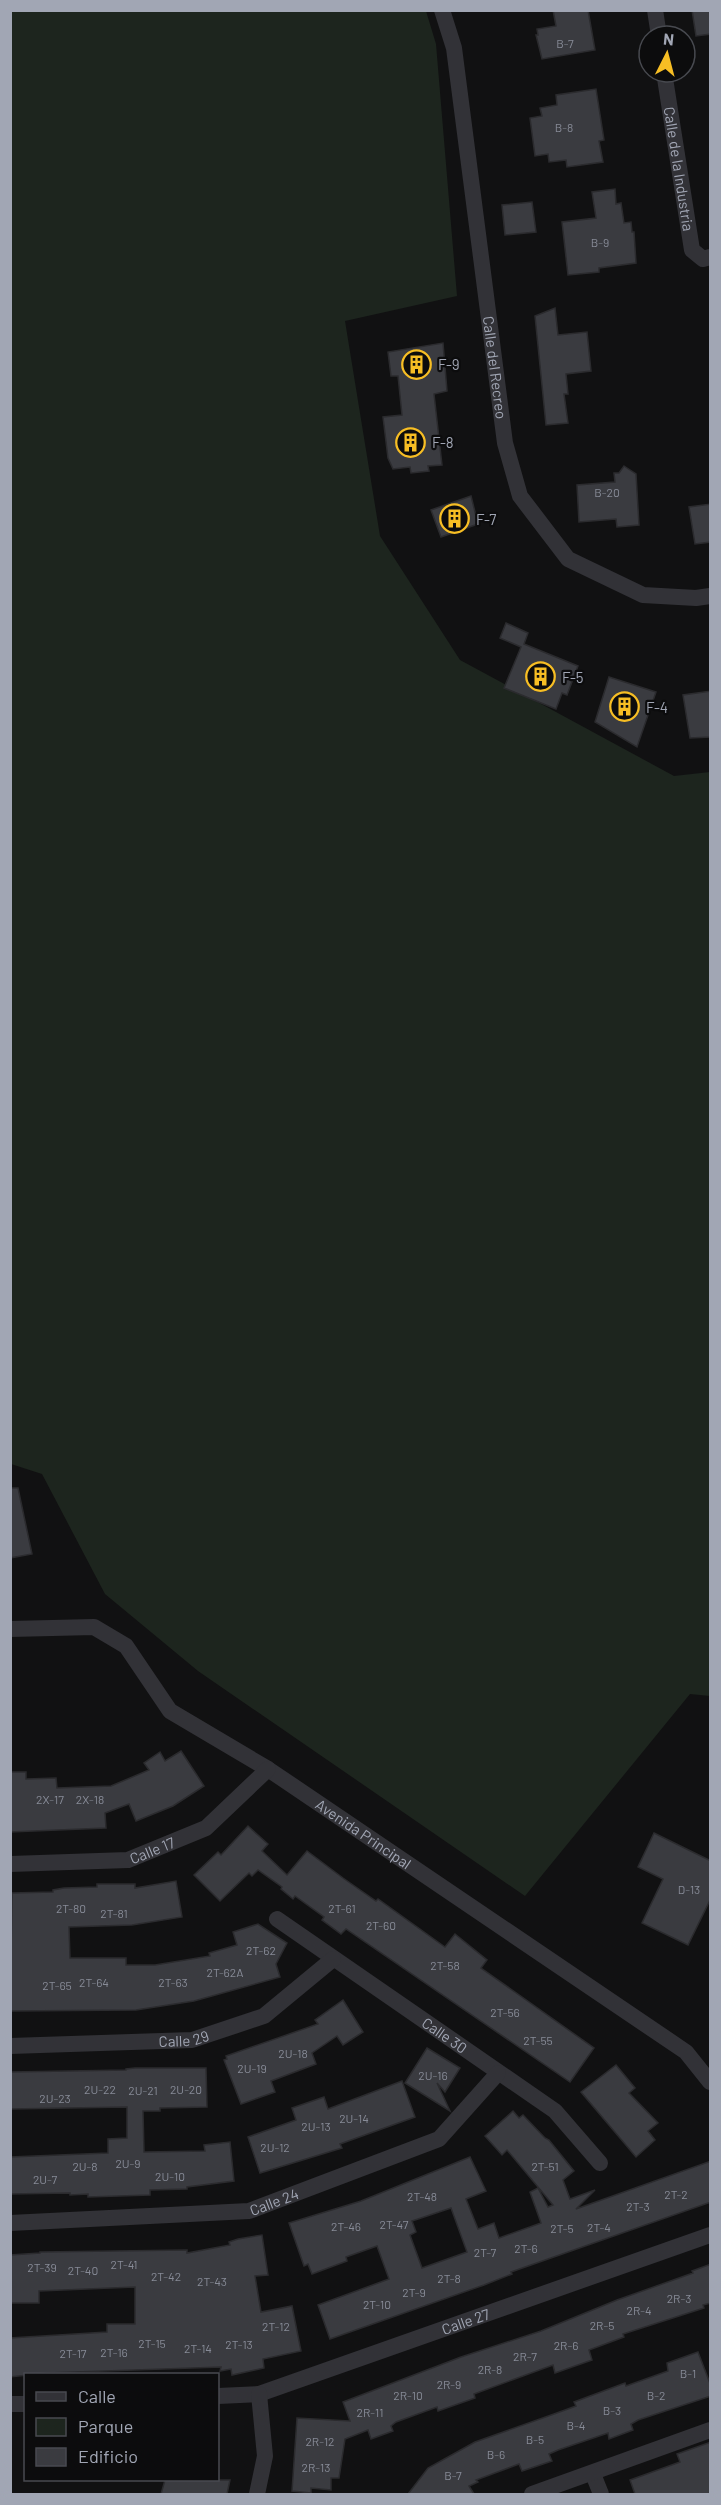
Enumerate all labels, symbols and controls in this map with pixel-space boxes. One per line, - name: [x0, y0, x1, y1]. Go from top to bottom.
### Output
- north arrow: [637, 24, 697, 84]
- text: N: [662, 29, 675, 49]
- house number: B-7: [556, 36, 574, 50]
- street label: Calle de la Industria: [661, 105, 698, 232]
- house number: B-8: [555, 120, 573, 134]
- house number: B-9: [591, 235, 609, 249]
- street label: Calle del Recreo: [480, 315, 511, 420]
- building icon: F-9: [401, 348, 433, 380]
- place label: F-9: [438, 355, 460, 373]
- building icon: F-8: [395, 426, 427, 458]
- place label: F-8: [432, 433, 454, 451]
- house number: B-20: [594, 485, 620, 499]
- building icon: F-7: [439, 503, 471, 535]
- place label: F-7: [476, 510, 496, 528]
- building icon: F-5: [525, 661, 557, 693]
- place label: F-5: [562, 668, 584, 686]
- building icon: F-4: [609, 691, 641, 723]
- place label: F-4: [646, 698, 668, 716]
- house number: 2X-17: [36, 1792, 64, 1806]
- house number: 2X-18: [76, 1792, 104, 1806]
- street label: Avenida Principal: [312, 1795, 415, 1872]
- street label: Calle 17: [127, 1833, 177, 1867]
- house number: D-13: [678, 1882, 700, 1896]
- house number: 2T-80: [56, 1901, 86, 1915]
- house number: 2T-61: [328, 1901, 356, 1915]
- house number: 2T-81: [100, 1906, 128, 1920]
- house number: 2T-60: [366, 1918, 396, 1932]
- house number: 2T-62: [246, 1943, 276, 1957]
- house number: 2T-58: [430, 1958, 460, 1972]
- house number: 2T-62A: [206, 1965, 244, 1979]
- house number: 2T-64: [79, 1975, 109, 1989]
- house number: 2T-63: [158, 1975, 188, 1989]
- house number: 2T-65: [42, 1978, 72, 1992]
- house number: 2T-56: [490, 2005, 520, 2019]
- street label: Calle 30: [419, 2013, 471, 2057]
- street label: Calle 29: [158, 2026, 211, 2050]
- house number: 2T-55: [523, 2033, 553, 2047]
- house number: 2U-18: [278, 2046, 308, 2060]
- house number: 2U-19: [237, 2061, 267, 2075]
- house number: 2U-16: [418, 2068, 448, 2082]
- house number: 2U-22: [84, 2082, 116, 2096]
- house number: 2U-20: [170, 2082, 202, 2096]
- house number: 2U-21: [128, 2083, 158, 2097]
- house number: 2U-23: [39, 2091, 71, 2105]
- house number: 2U-14: [339, 2111, 369, 2125]
- house number: 2U-13: [301, 2119, 331, 2133]
- house number: 2U-12: [260, 2140, 290, 2154]
- house number: 2U-9: [115, 2156, 141, 2170]
- house number: 2U-8: [72, 2159, 98, 2173]
- house number: 2T-51: [531, 2159, 559, 2173]
- house number: 2U-10: [155, 2169, 185, 2183]
- house number: 2U-7: [33, 2172, 57, 2186]
- street label: Calle 24: [247, 2184, 301, 2219]
- house number: 2T-2: [664, 2187, 688, 2201]
- house number: 2T-48: [407, 2189, 437, 2203]
- house number: 2T-3: [626, 2199, 650, 2213]
- house number: 2T-47: [379, 2217, 409, 2231]
- house number: 2T-46: [331, 2219, 361, 2233]
- house number: 2T-4: [587, 2220, 611, 2234]
- house number: 2T-5: [550, 2221, 574, 2235]
- house number: 2T-6: [514, 2241, 538, 2255]
- house number: 2T-7: [474, 2245, 497, 2259]
- house number: 2T-41: [111, 2257, 137, 2271]
- house number: 2T-39: [27, 2260, 57, 2274]
- house number: 2T-40: [68, 2263, 98, 2277]
- house number: 2T-42: [151, 2269, 181, 2283]
- house number: 2T-8: [437, 2271, 461, 2285]
- house number: 2T-43: [197, 2274, 227, 2288]
- house number: 2T-9: [402, 2285, 426, 2299]
- house number: 2R-3: [667, 2291, 691, 2305]
- house number: 2T-10: [363, 2297, 391, 2311]
- house number: 2R-4: [626, 2303, 652, 2317]
- street label: Calle 27: [439, 2304, 492, 2338]
- house number: 2R-5: [590, 2318, 614, 2332]
- house number: 2T-12: [262, 2319, 290, 2333]
- house number: 2T-15: [138, 2336, 166, 2350]
- house number: 2T-13: [225, 2337, 253, 2351]
- house number: 2R-6: [554, 2338, 578, 2352]
- house number: 2T-14: [184, 2341, 212, 2355]
- house number: 2T-16: [100, 2345, 128, 2359]
- house number: 2T-17: [59, 2346, 87, 2360]
- house number: 2R-7: [513, 2349, 537, 2363]
- house number: 2R-8: [478, 2362, 502, 2376]
- house number: B-1: [680, 2366, 696, 2380]
- legend: [24, 2373, 219, 2481]
- house number: 2R-9: [437, 2377, 461, 2391]
- text: Calle: [78, 2385, 116, 2407]
- house number: 2R-10: [393, 2388, 423, 2402]
- house number: B-2: [647, 2388, 665, 2402]
- house number: B-3: [603, 2403, 621, 2417]
- house number: 2R-11: [357, 2405, 383, 2419]
- text: Parque: [78, 2415, 133, 2437]
- house number: B-4: [567, 2418, 585, 2432]
- house number: B-5: [526, 2432, 544, 2446]
- house number: 2R-12: [305, 2434, 335, 2448]
- text: Edificio: [78, 2445, 138, 2467]
- house number: B-6: [487, 2447, 505, 2461]
- house number: 2R-13: [302, 2460, 330, 2474]
- house number: B-7: [444, 2468, 462, 2482]

